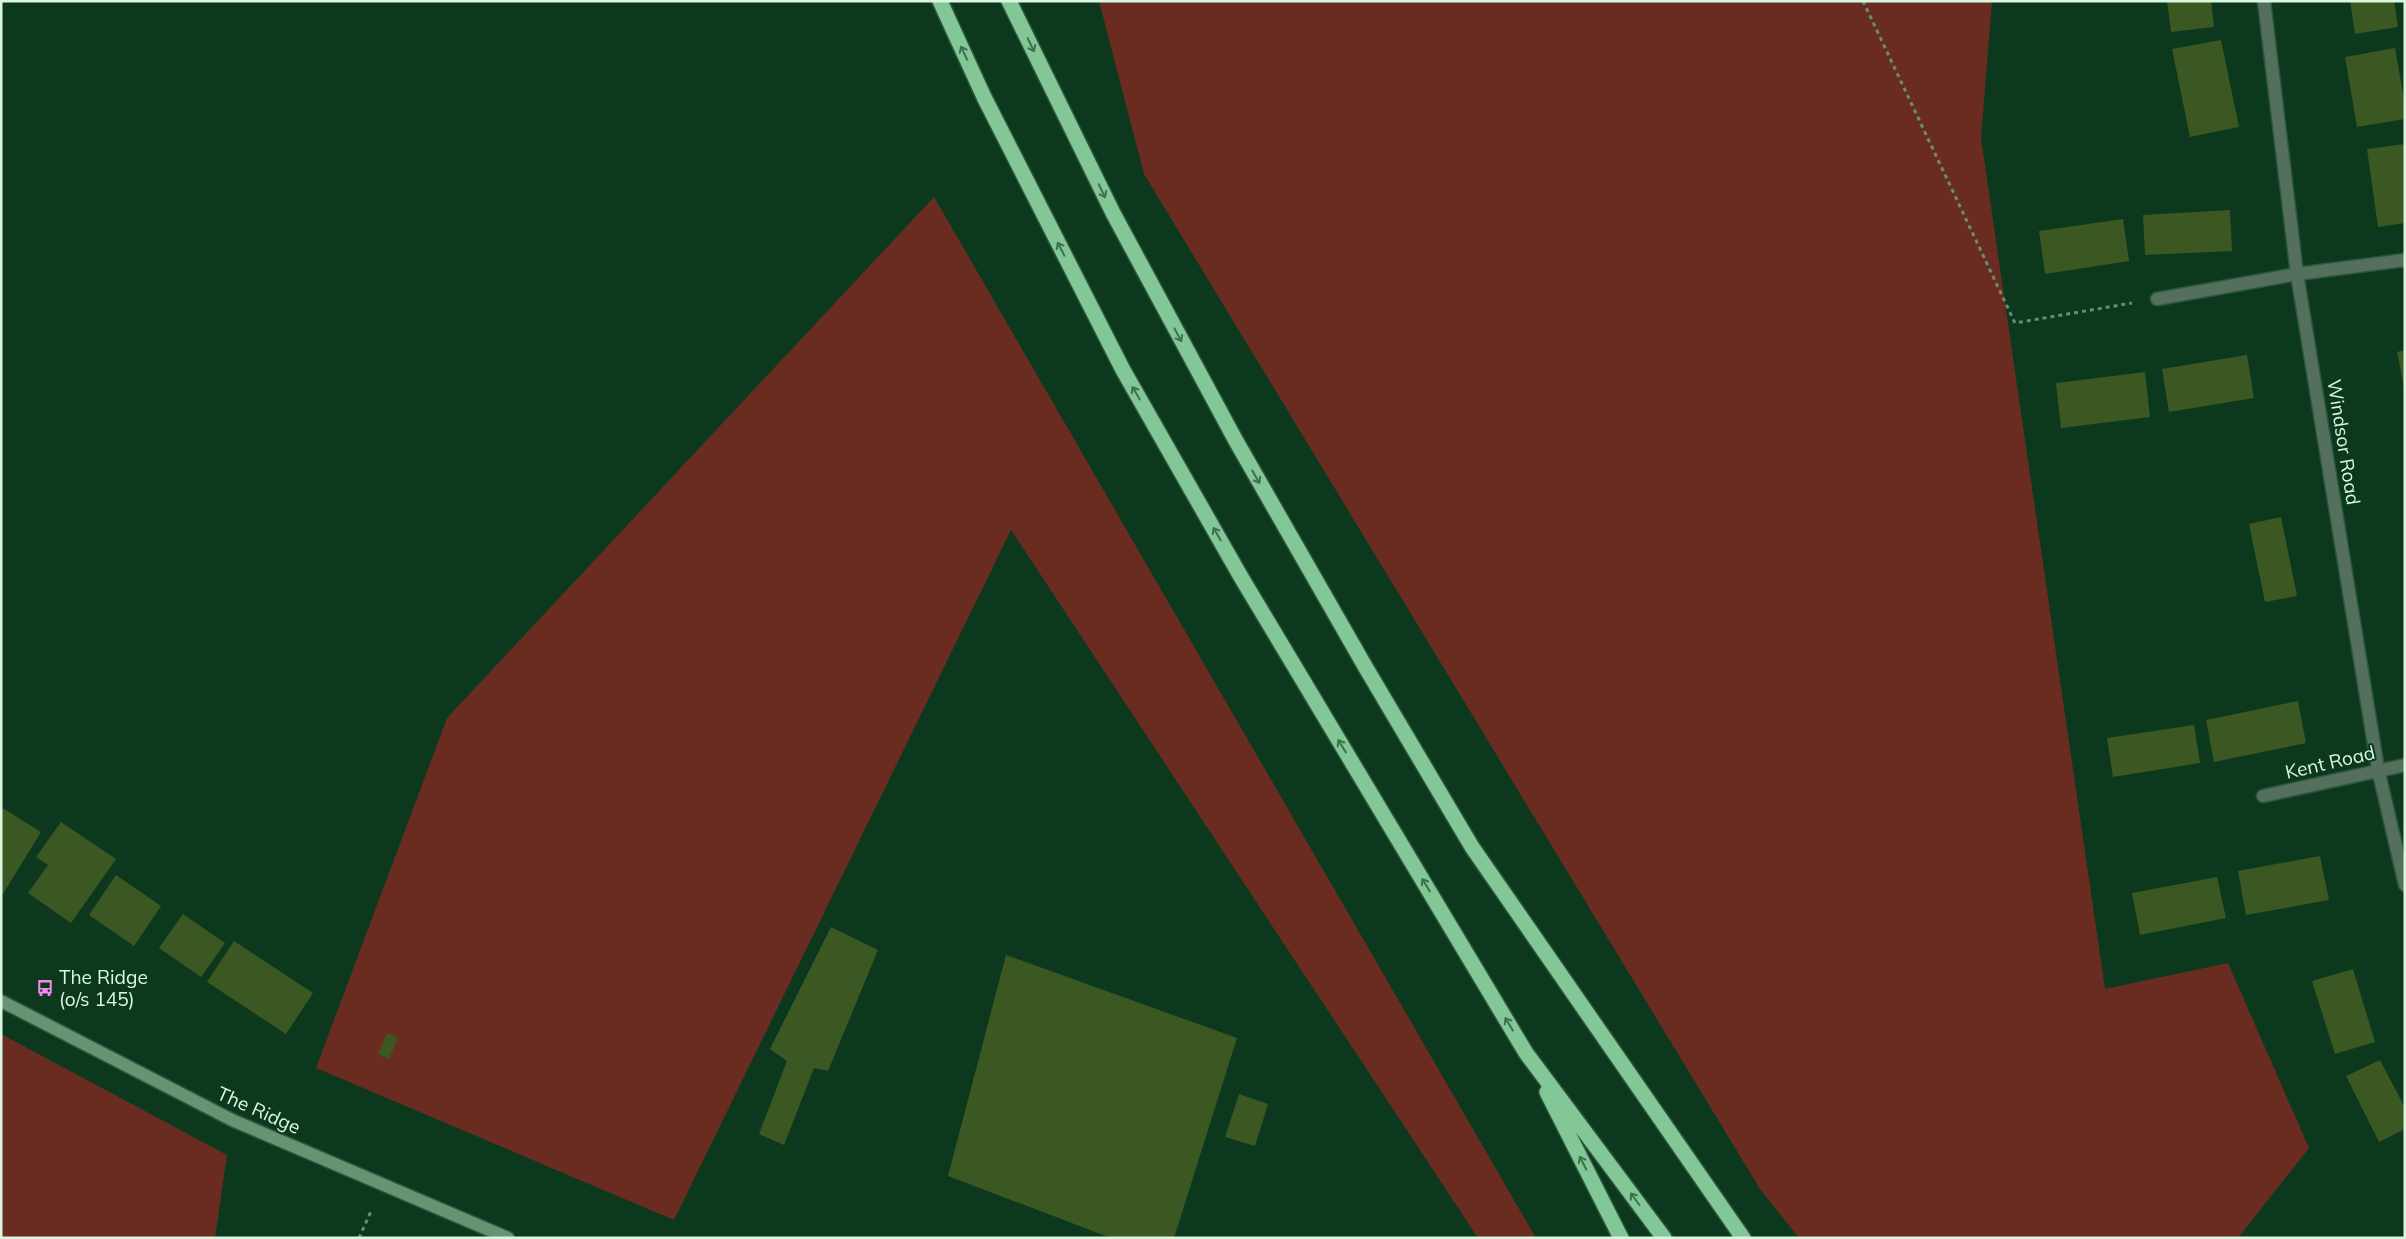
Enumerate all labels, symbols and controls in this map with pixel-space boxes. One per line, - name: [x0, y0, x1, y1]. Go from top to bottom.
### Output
- one-way arrow: [1027, 37, 1036, 52]
- one-way arrow: [959, 46, 968, 61]
- one-way arrow: [1098, 183, 1107, 198]
- one-way arrow: [1056, 242, 1065, 257]
- one-way arrow: [1173, 327, 1183, 342]
- street label: Windsor Road: [2322, 377, 2366, 507]
- one-way arrow: [1131, 386, 1141, 400]
- one-way arrow: [1252, 470, 1262, 484]
- one-way arrow: [1211, 528, 1221, 542]
- one-way arrow: [1336, 739, 1346, 753]
- street label: Kent Road: [2283, 740, 2377, 784]
- one-way arrow: [1420, 878, 1430, 892]
- place label: The Ridge (o/s 145): [59, 965, 148, 1011]
- bus stop icon: The Ridge (o/s 145): [35, 978, 55, 998]
- one-way arrow: [1504, 1018, 1514, 1032]
- street label: The Ridge: [214, 1081, 304, 1139]
- one-way arrow: [1578, 1156, 1587, 1171]
- one-way arrow: [1630, 1192, 1640, 1206]

